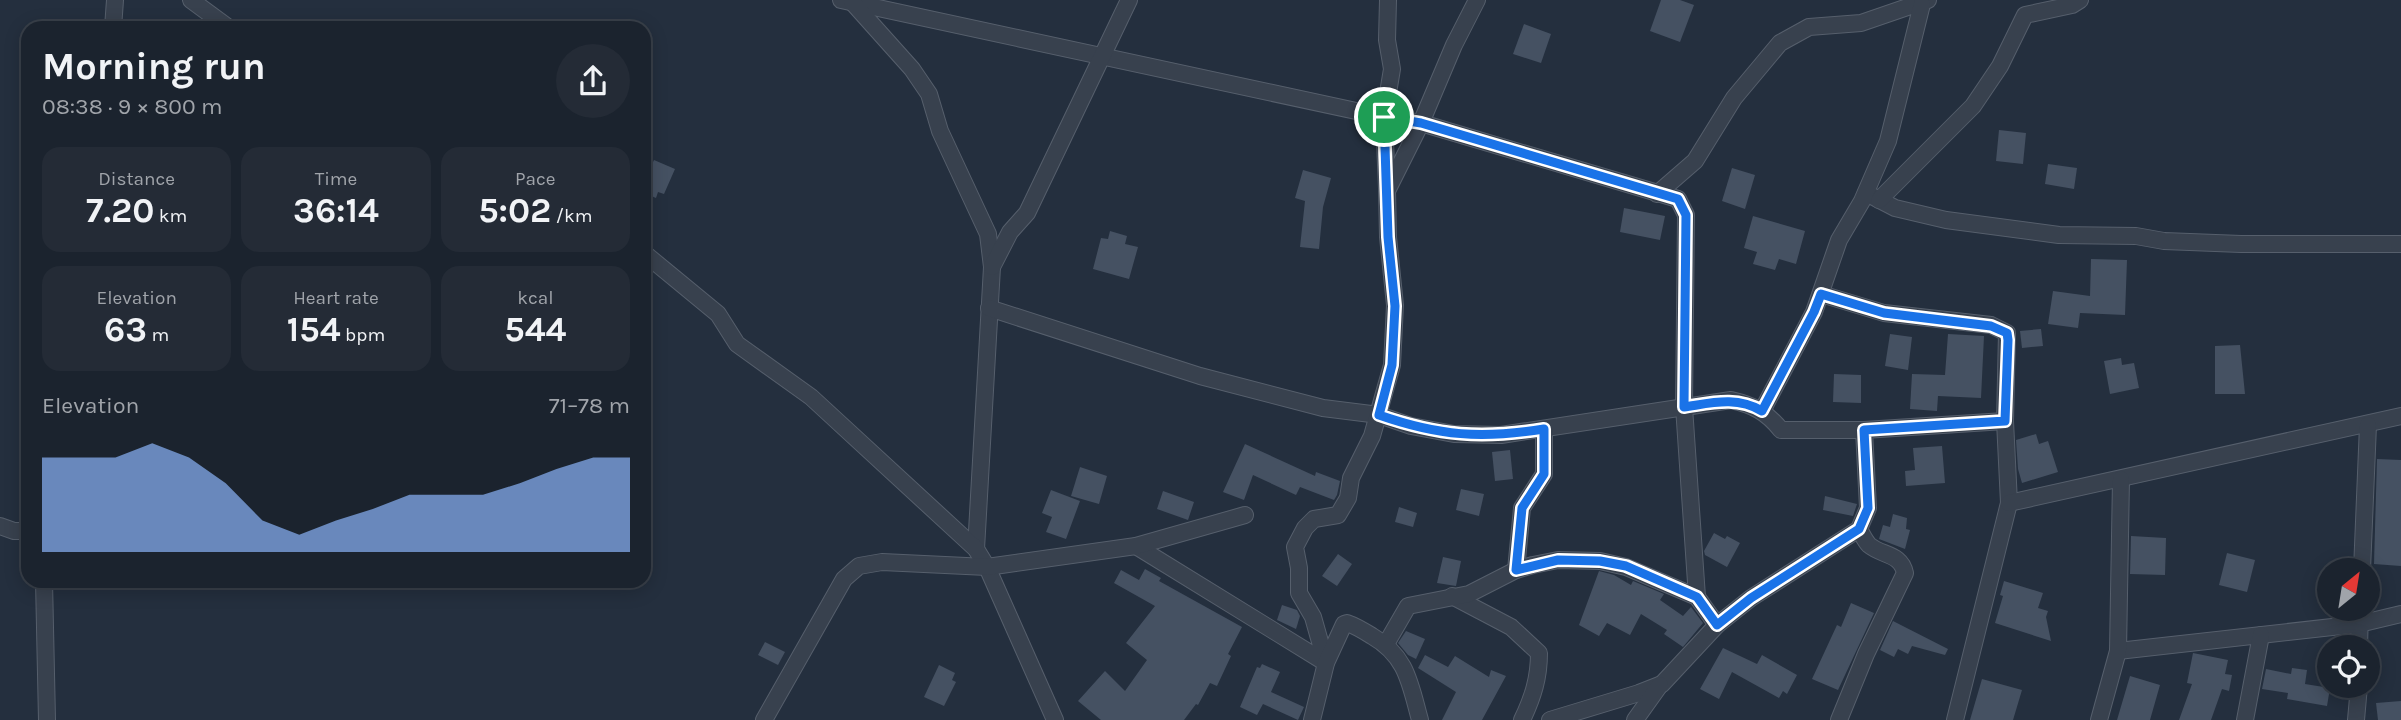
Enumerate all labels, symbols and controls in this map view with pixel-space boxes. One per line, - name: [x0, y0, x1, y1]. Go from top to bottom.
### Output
- text: Morning run: [42, 44, 266, 89]
- button: share: [556, 44, 630, 118]
- pin: [1354, 87, 1414, 147]
- text: 08:38 · 9 × 800 m: [42, 93, 223, 120]
- icon: arrive: [1365, 98, 1403, 136]
- text: Distance: [98, 168, 175, 190]
- text: Time: [315, 168, 357, 190]
- text: Pace: [515, 168, 556, 190]
- text: 7.20: [86, 190, 154, 231]
- text: 36:14: [293, 190, 379, 231]
- text: 5:02: [478, 190, 551, 231]
- text: km: [154, 205, 187, 227]
- text: /km: [551, 205, 592, 227]
- text: Elevation: [96, 287, 177, 309]
- text: Heart rate: [293, 287, 379, 309]
- text: kcal: [517, 287, 553, 309]
- text: 63: [104, 309, 147, 350]
- text: 154: [287, 309, 341, 350]
- text: 544: [504, 309, 566, 350]
- text: m: [147, 324, 169, 346]
- text: bpm: [341, 324, 385, 346]
- text: Elevation: [42, 392, 139, 419]
- text: 71–78 m: [549, 392, 630, 419]
- north arrow: [2317, 558, 2380, 621]
- map controls: [2317, 558, 2380, 698]
- button: locate: [2317, 635, 2380, 698]

